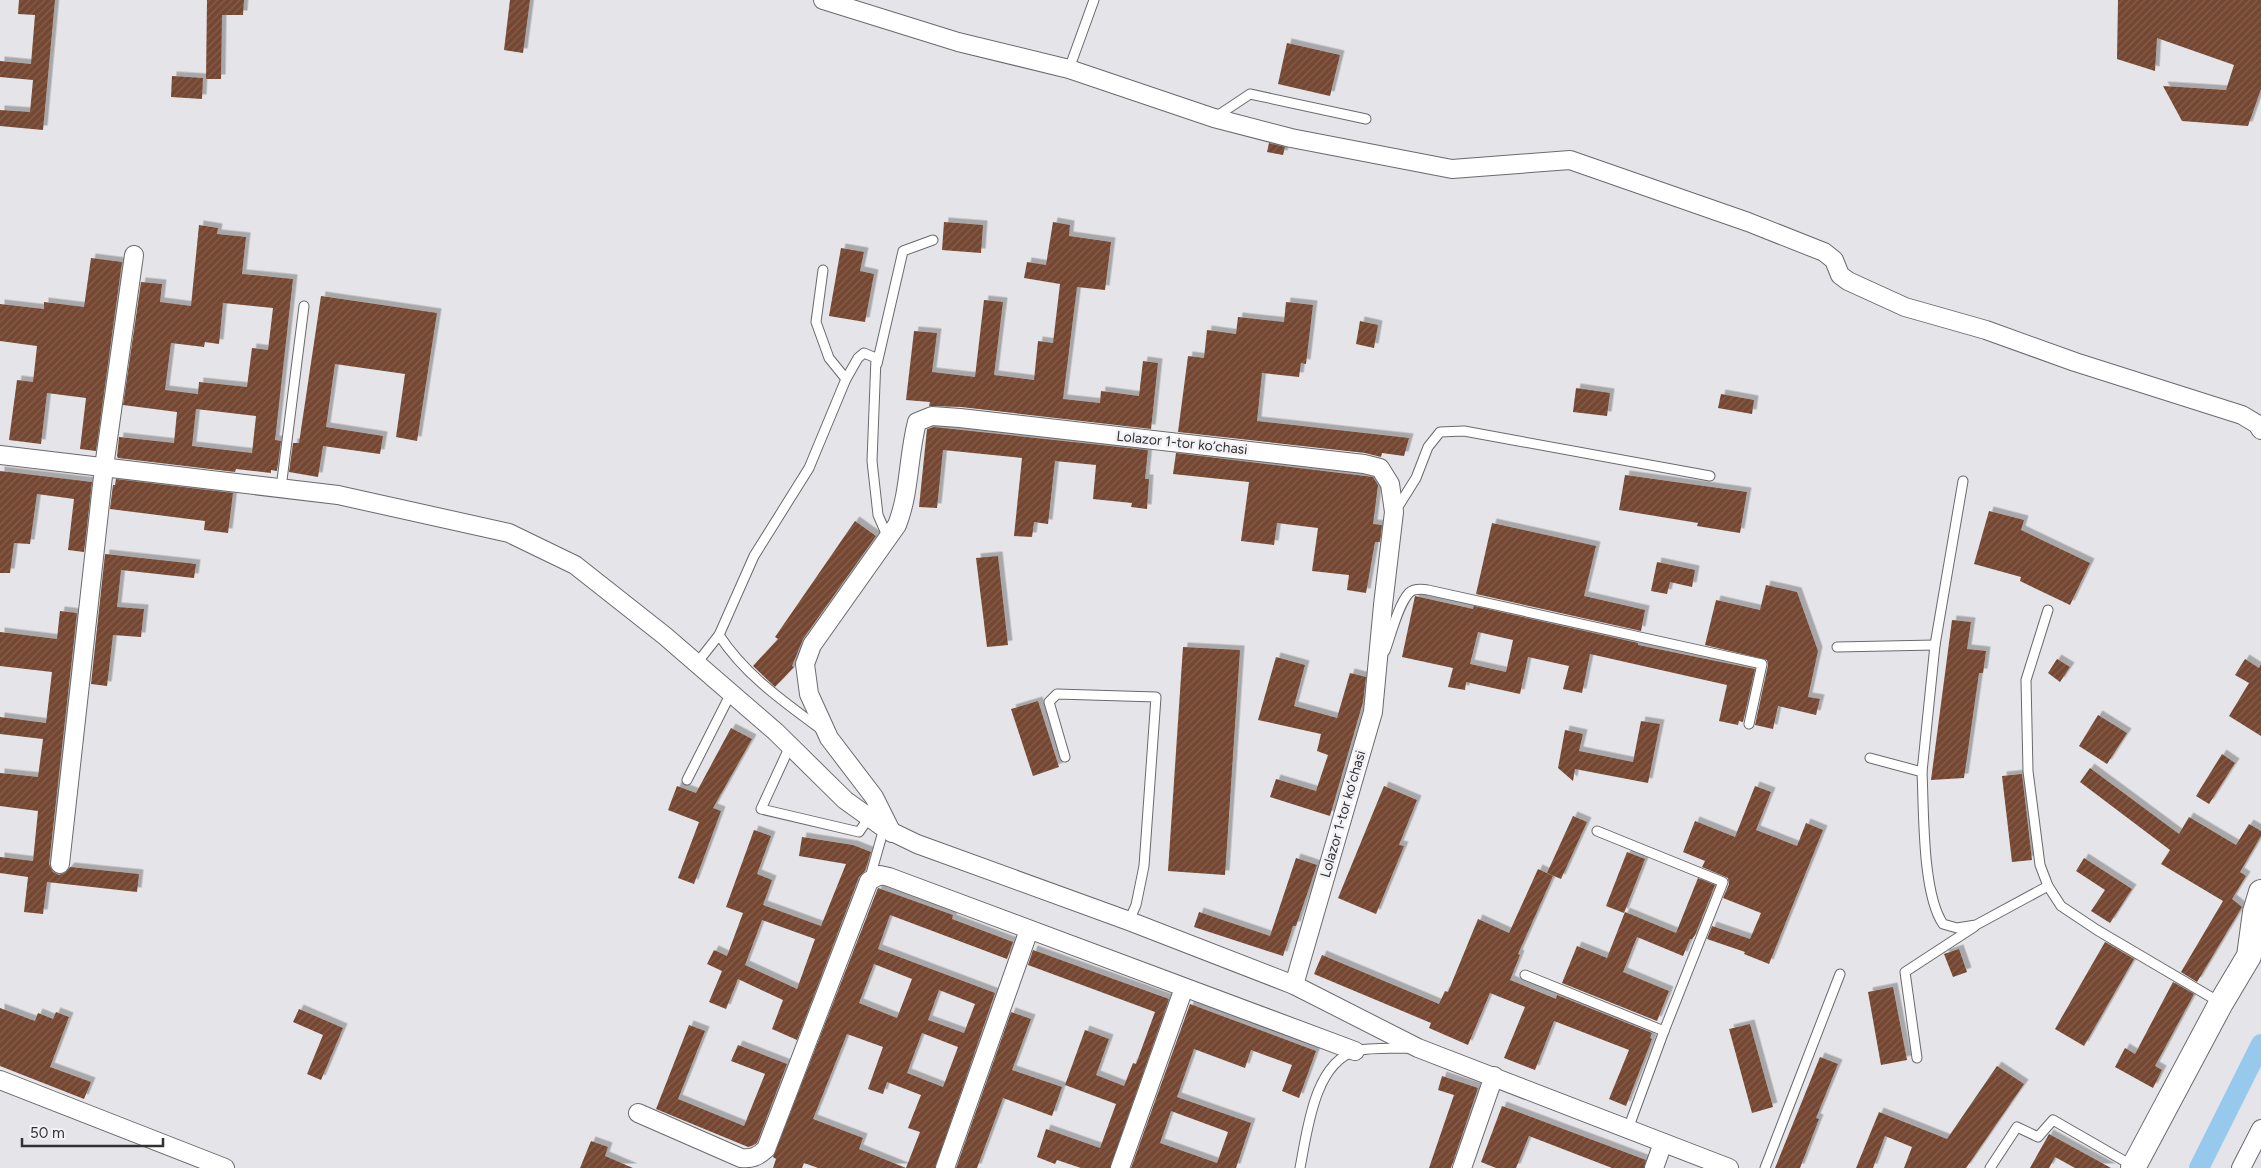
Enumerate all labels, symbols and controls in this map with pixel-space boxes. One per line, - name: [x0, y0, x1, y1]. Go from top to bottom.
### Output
- street label: Lolazor 1-tor ko‘chasi: [1116, 428, 1248, 458]
- street label: Lolazor 1-tor ko‘chasi: [1317, 748, 1369, 880]
- scale bar: [22, 1116, 164, 1148]
- text: 50 m: [30, 1124, 65, 1142]

